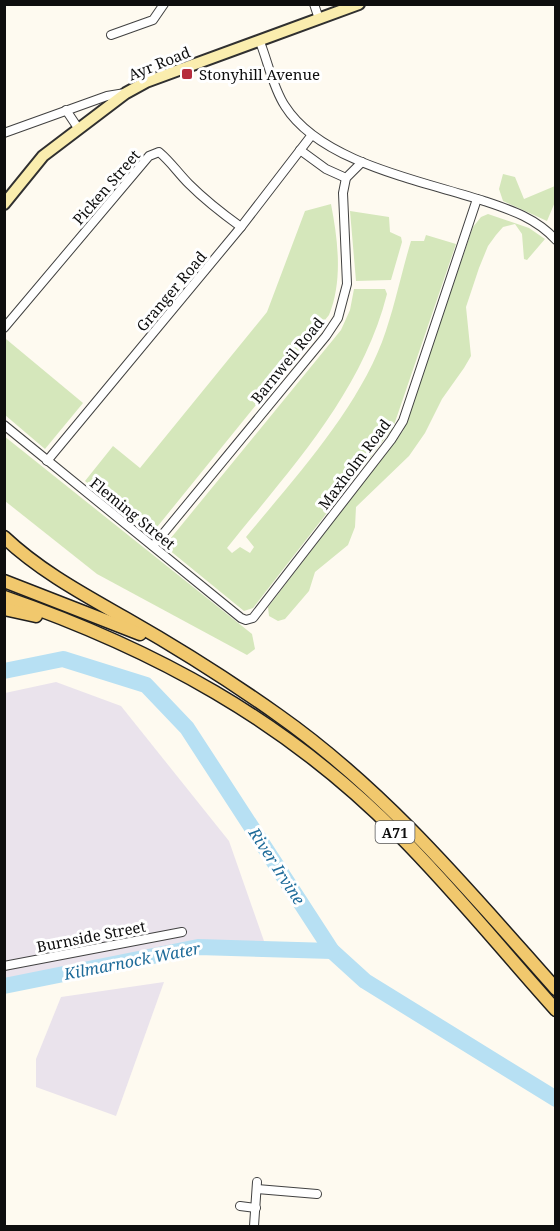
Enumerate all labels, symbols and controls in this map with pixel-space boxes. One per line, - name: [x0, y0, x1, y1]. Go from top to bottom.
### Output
- street label: Ayr Road: [125, 41, 193, 85]
- place label: Stonyhill Avenue: [199, 64, 320, 84]
- marker: Stonyhill Avenue: [180, 67, 194, 81]
- street label: Picken Street: [68, 145, 144, 229]
- street label: Granger Road: [132, 247, 210, 335]
- street label: Barnweil Road: [246, 313, 328, 407]
- street label: Maxholm Road: [313, 415, 395, 513]
- street label: Fleming Street: [86, 473, 180, 553]
- road number: A71: [376, 821, 414, 843]
- water label: River Irvine: [243, 822, 310, 909]
- street label: Burnside Street: [35, 916, 147, 956]
- water label: Kilmarnock Water: [61, 937, 202, 985]

